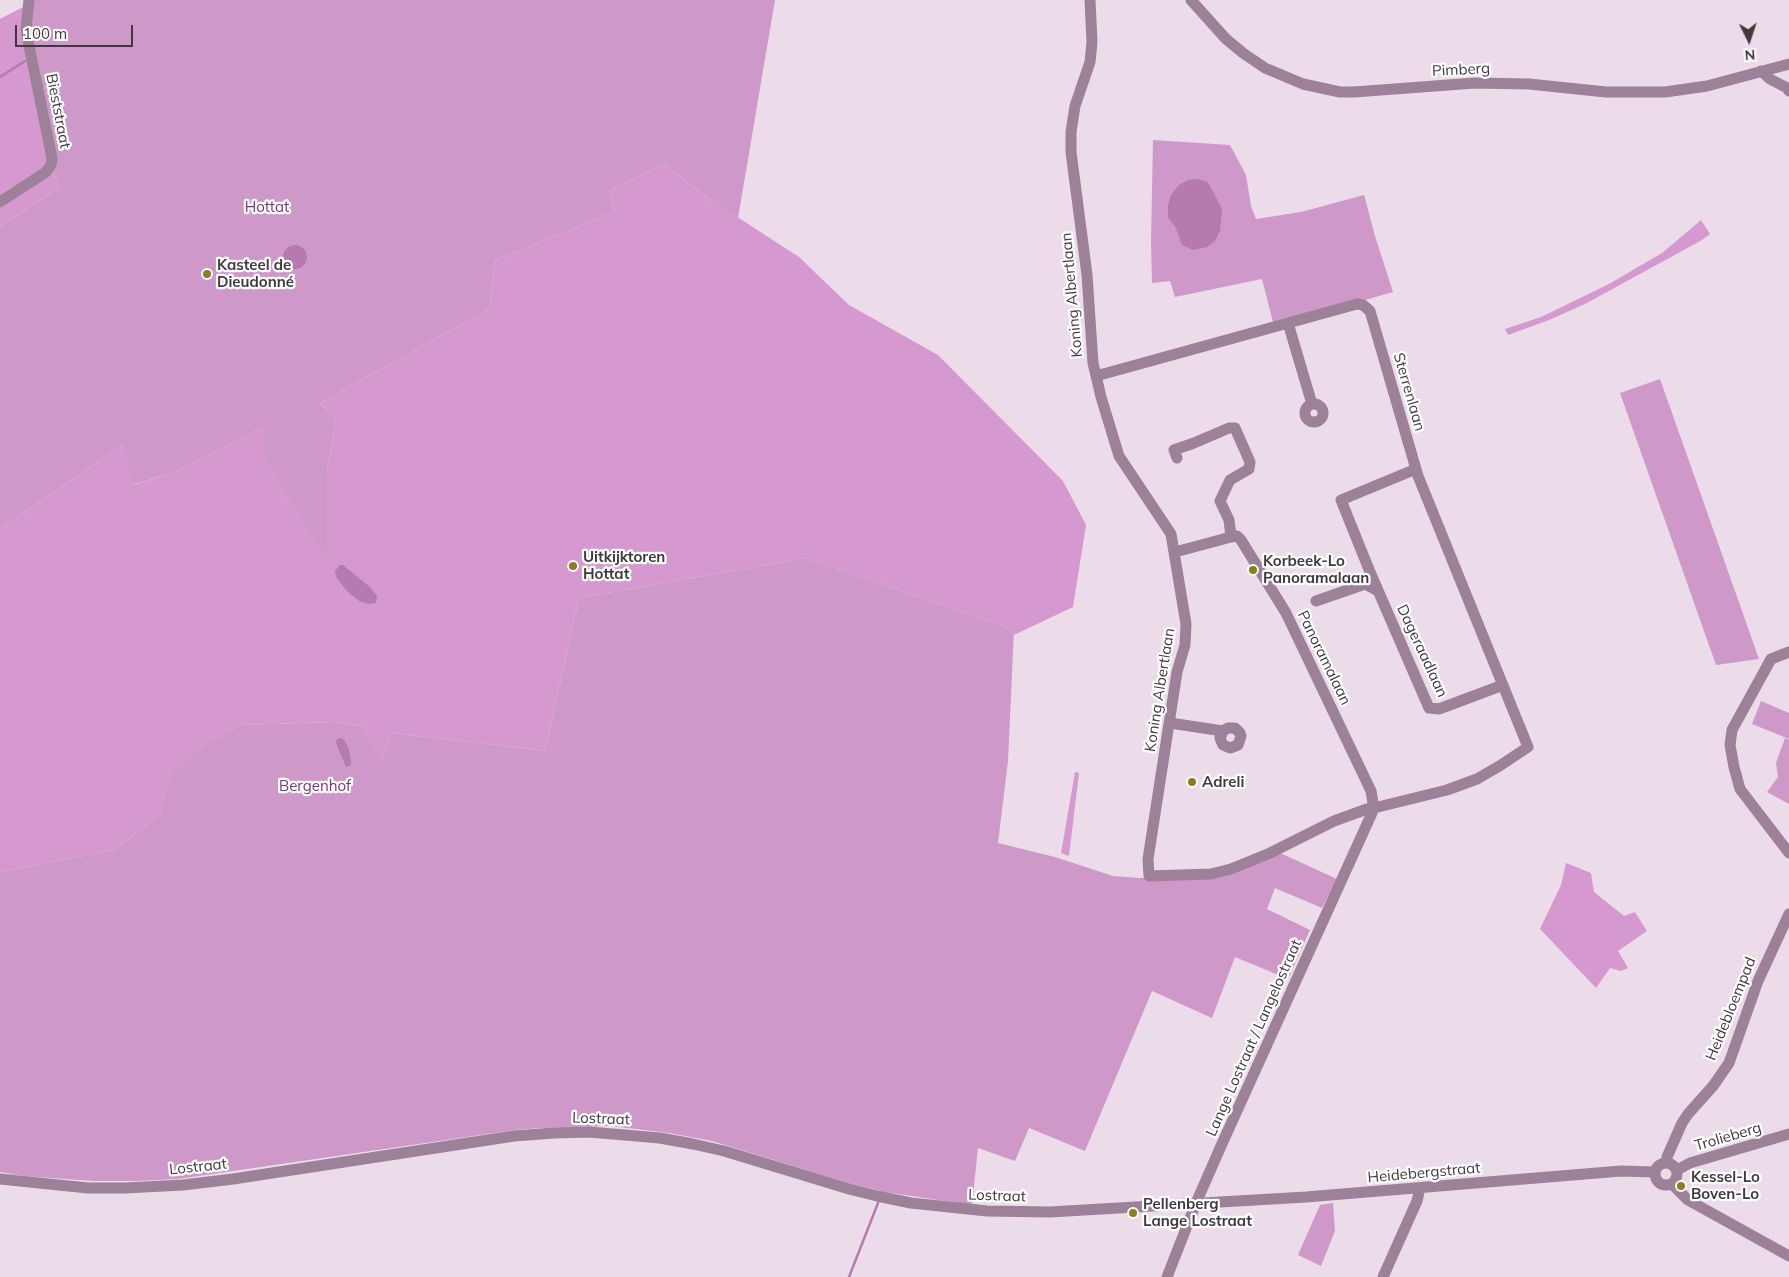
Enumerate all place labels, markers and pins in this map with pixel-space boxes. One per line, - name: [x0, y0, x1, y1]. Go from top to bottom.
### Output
- place label: Kasteel de Dieudonné: [217, 256, 294, 291]
- marker: Kasteel de Dieudonné: [201, 268, 213, 280]
- place label: Uitkijktoren Hottat: [583, 548, 665, 583]
- place label: Korbeek-Lo Panoramalaan: [1263, 552, 1369, 587]
- marker: Uitkijktoren Hottat: [567, 560, 579, 572]
- marker: Korbeek-Lo Panoramalaan: [1247, 564, 1259, 576]
- place label: Adreli: [1202, 773, 1244, 791]
- marker: Adreli: [1186, 776, 1198, 788]
- place label: Kessel-Lo Boven-Lo: [1691, 1168, 1760, 1203]
- marker: Kessel-Lo Boven-Lo: [1675, 1180, 1687, 1192]
- place label: Pellenberg Lange Lostraat: [1143, 1195, 1252, 1230]
- marker: Pellenberg Lange Lostraat: [1127, 1207, 1139, 1219]

